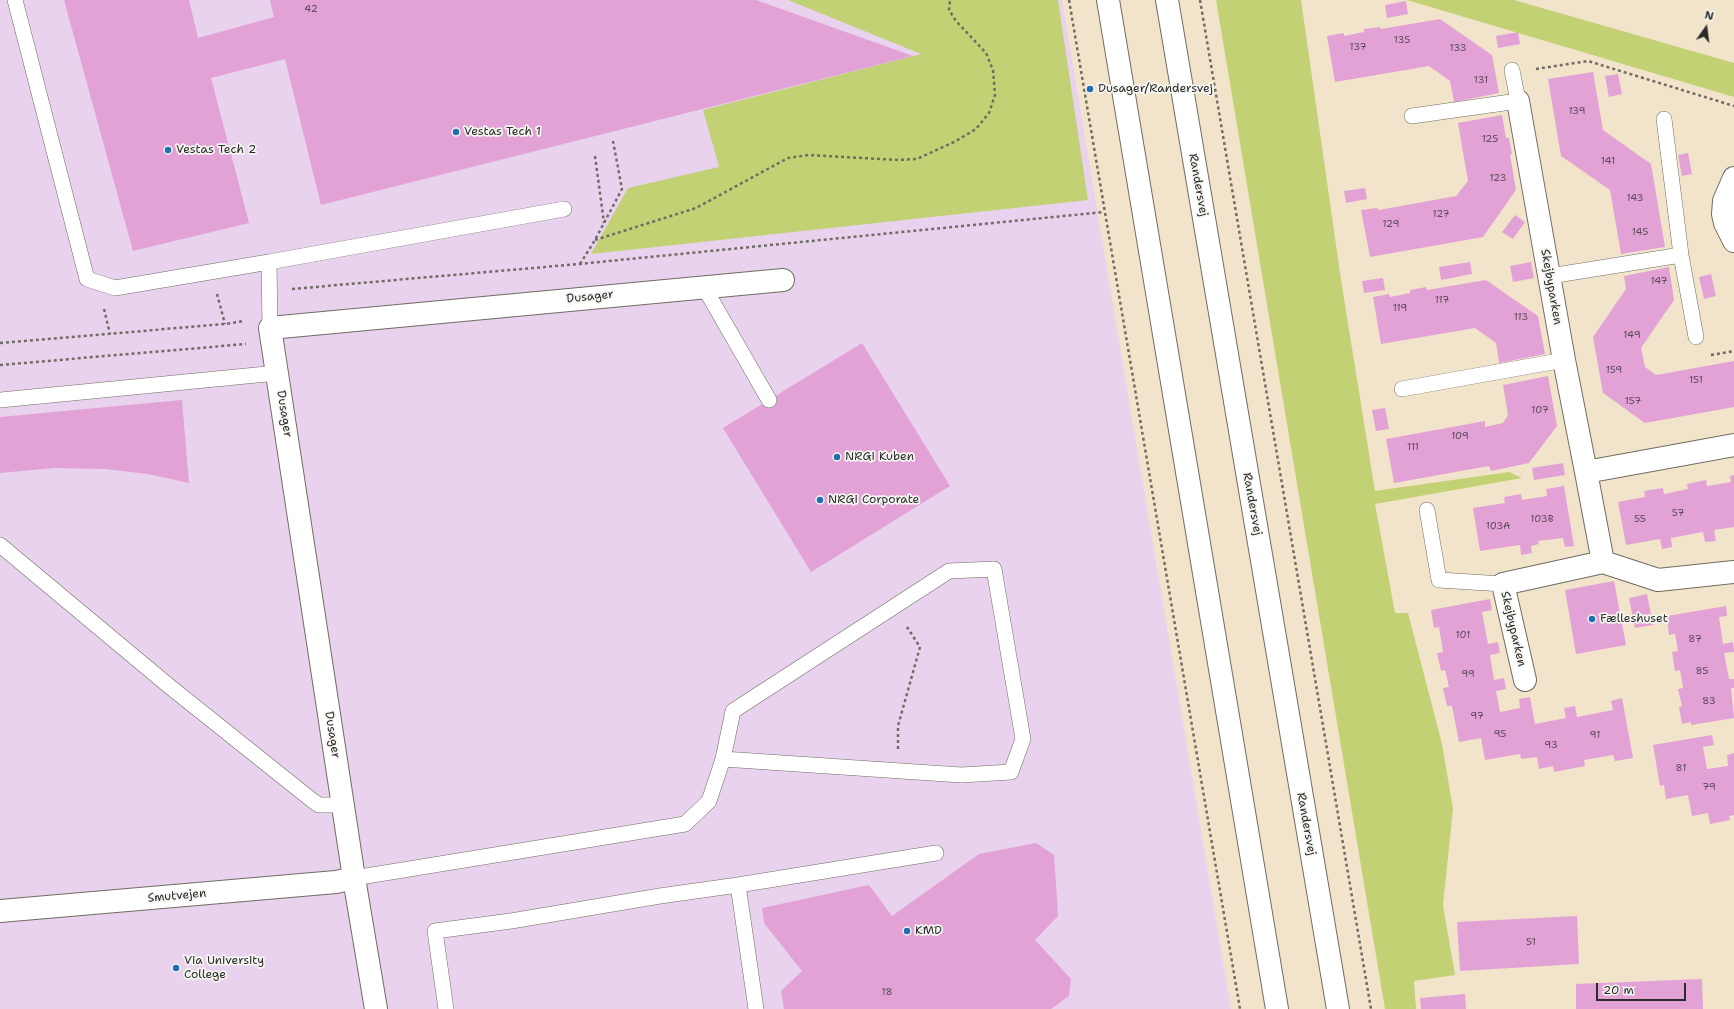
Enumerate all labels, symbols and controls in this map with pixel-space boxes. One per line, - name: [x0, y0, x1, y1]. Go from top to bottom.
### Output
- house number: 42: [304, 3, 318, 15]
- north arrow: [1686, 8, 1726, 48]
- text: N: [1703, 8, 1715, 24]
- house number: 135: [1394, 34, 1410, 46]
- house number: 137: [1350, 41, 1366, 53]
- house number: 133: [1449, 42, 1467, 54]
- house number: 131: [1474, 74, 1488, 86]
- place label: Dusager/Randersvej: [1098, 82, 1213, 96]
- marker: Dusager/Randersvej: [1085, 84, 1095, 94]
- house number: 139: [1568, 105, 1586, 117]
- place label: Vestas Tech 1: [464, 125, 541, 139]
- marker: Vestas Tech 1: [451, 127, 461, 137]
- house number: 125: [1482, 133, 1498, 145]
- place label: Vestas Tech 2: [176, 143, 256, 157]
- marker: Vestas Tech 2: [163, 145, 173, 155]
- street label: Randersvej: [1185, 152, 1211, 218]
- house number: 141: [1601, 155, 1615, 167]
- house number: 123: [1489, 172, 1507, 184]
- house number: 143: [1626, 192, 1644, 204]
- house number: 127: [1433, 208, 1449, 220]
- house number: 129: [1382, 218, 1400, 230]
- house number: 145: [1632, 226, 1648, 238]
- street label: Skejbyparken: [1537, 248, 1565, 326]
- house number: 147: [1650, 275, 1668, 287]
- street label: Dusager: [566, 287, 614, 307]
- house number: 117: [1435, 294, 1449, 306]
- house number: 119: [1393, 302, 1407, 314]
- house number: 113: [1514, 311, 1528, 323]
- house number: 149: [1623, 329, 1641, 341]
- house number: 159: [1606, 364, 1622, 376]
- house number: 151: [1689, 374, 1703, 386]
- street label: Dusager: [273, 390, 295, 438]
- house number: 157: [1625, 395, 1641, 407]
- house number: 107: [1531, 404, 1549, 416]
- house number: 109: [1451, 430, 1469, 442]
- house number: 111: [1407, 441, 1419, 453]
- place label: NRGi Kuben: [845, 450, 914, 464]
- marker: NRGi Kuben: [832, 452, 842, 462]
- street label: Randersvej: [1239, 471, 1265, 537]
- place label: NRGi Corporate: [828, 493, 919, 507]
- marker: NRGi Corporate: [815, 495, 825, 505]
- house number: 57: [1672, 507, 1684, 519]
- house number: 103B: [1530, 513, 1554, 525]
- house number: 55: [1634, 513, 1646, 525]
- house number: 103A: [1486, 520, 1510, 532]
- street label: Skejbyparken: [1497, 590, 1529, 668]
- place label: Fælleshuset: [1600, 612, 1668, 626]
- marker: Fælleshuset: [1587, 614, 1597, 624]
- house number: 101: [1456, 629, 1470, 641]
- house number: 87: [1688, 633, 1702, 645]
- house number: 85: [1696, 665, 1708, 677]
- house number: 99: [1461, 668, 1475, 680]
- house number: 83: [1702, 695, 1716, 707]
- house number: 97: [1470, 710, 1484, 722]
- street label: Dusager: [321, 711, 343, 759]
- house number: 95: [1494, 728, 1506, 740]
- house number: 91: [1590, 729, 1600, 741]
- house number: 93: [1544, 739, 1558, 751]
- house number: 81: [1676, 762, 1686, 774]
- house number: 79: [1702, 781, 1716, 793]
- street label: Randersvej: [1293, 791, 1319, 857]
- street label: Smutvejen: [147, 886, 207, 906]
- place label: KMD: [915, 924, 942, 938]
- marker: KMD: [902, 926, 912, 936]
- house number: 51: [1526, 936, 1536, 948]
- place label: Via University College: [184, 954, 264, 982]
- marker: Via University College: [171, 963, 181, 973]
- scale bar: [1598, 975, 1688, 1001]
- text: 20 m: [1603, 982, 1634, 998]
- house number: 18: [881, 986, 893, 998]

